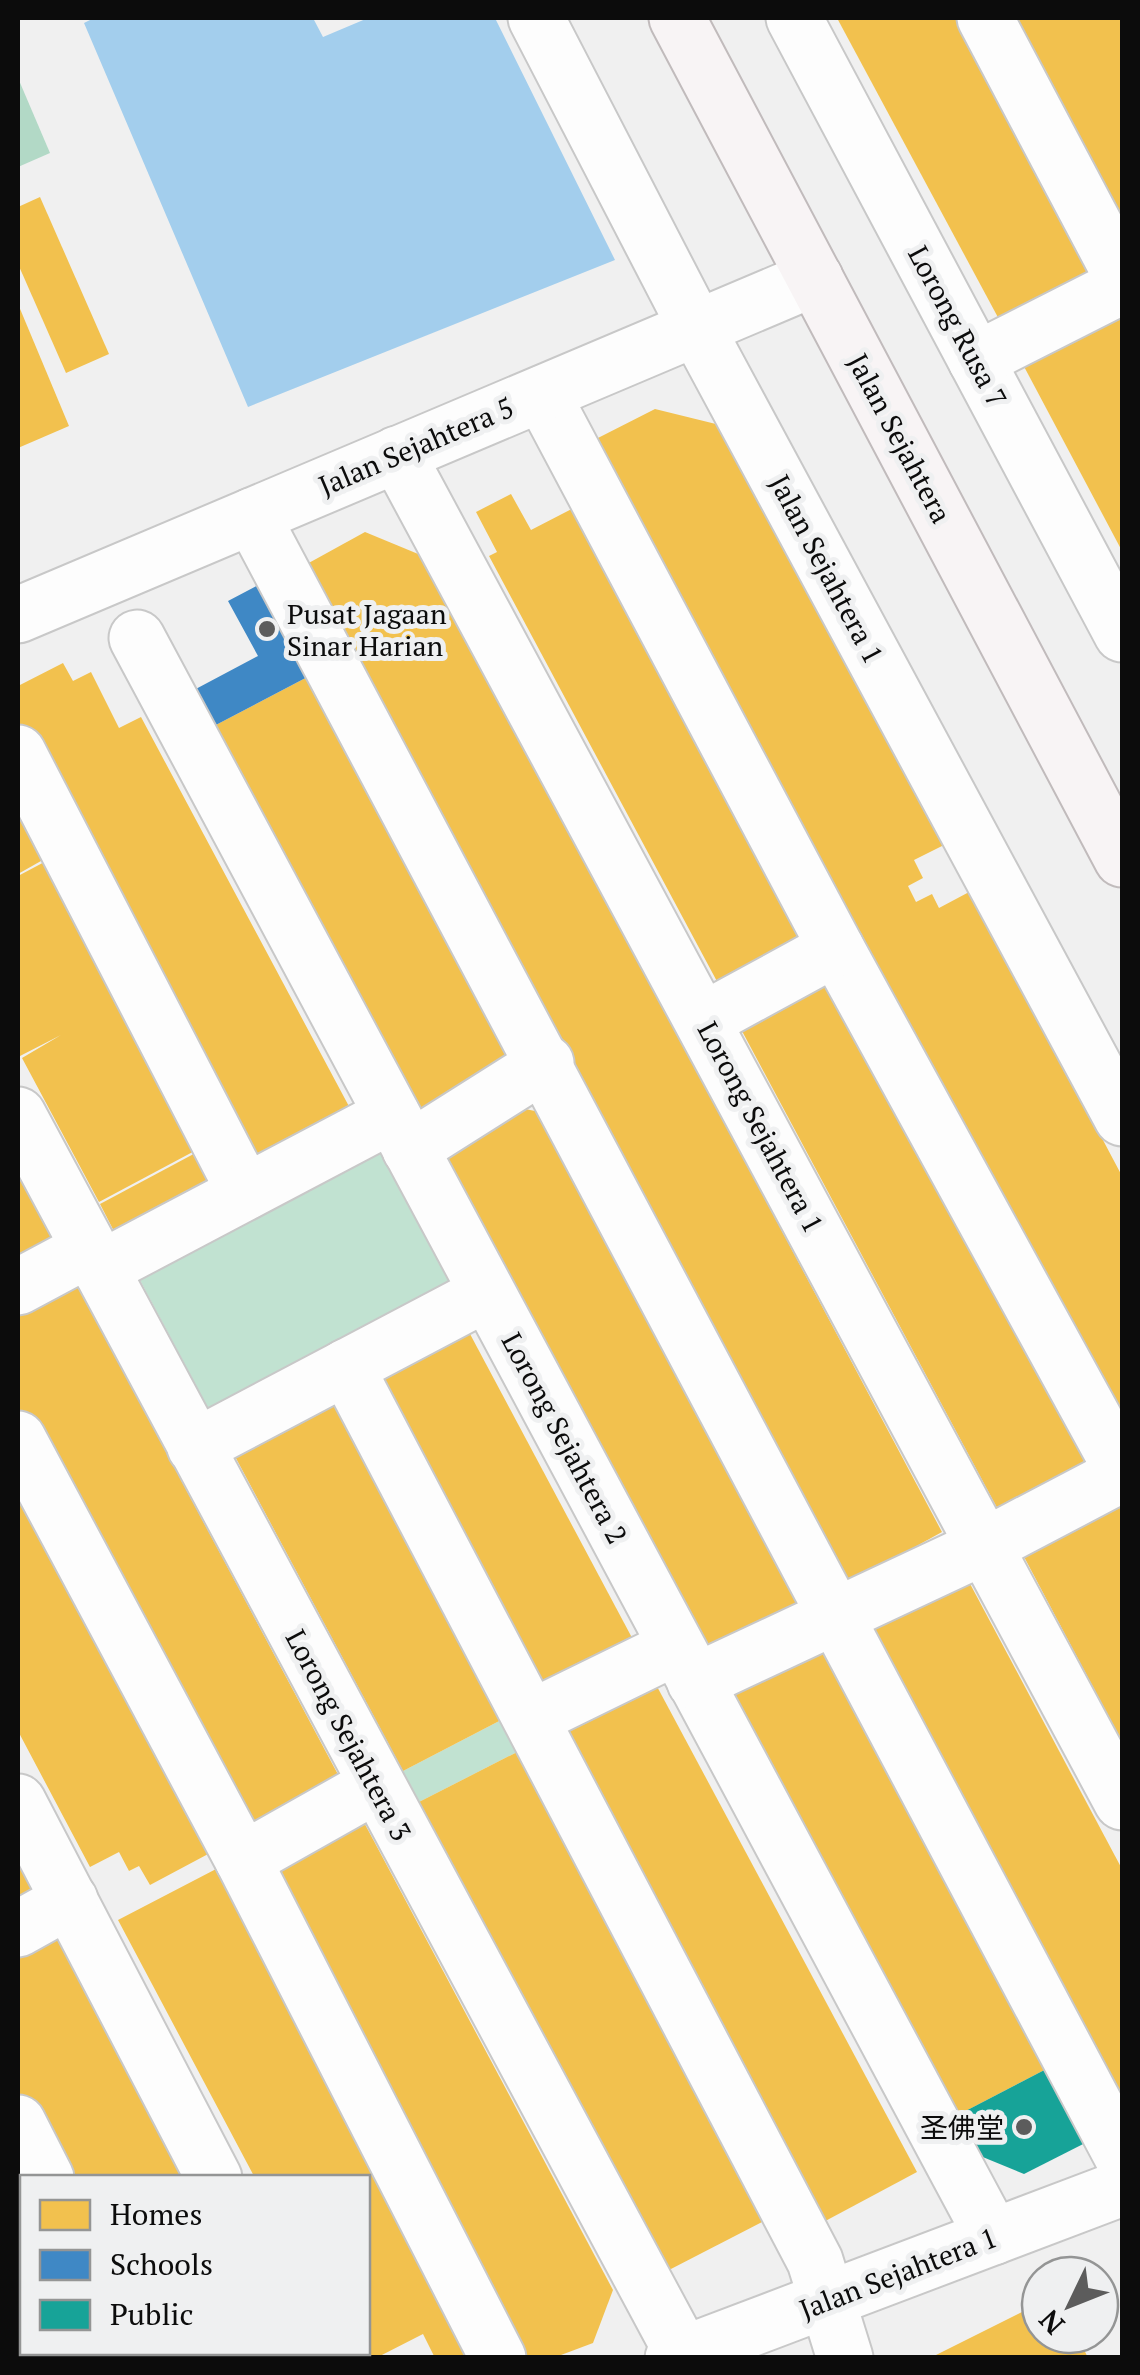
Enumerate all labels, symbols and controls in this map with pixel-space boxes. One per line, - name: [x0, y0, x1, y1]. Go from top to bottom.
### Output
- street label: Lorong Rusa 7: [900, 239, 1016, 413]
- street label: Jalan Sejahtera: [840, 347, 960, 529]
- street label: Jalan Sejahtera 5: [313, 388, 519, 504]
- street label: Jalan Sejahtera 1: [762, 468, 892, 670]
- place label: Pusat Jagaan Sinar Harian: [287, 595, 447, 664]
- marker: Pusat Jagaan Sinar Harian: [256, 618, 278, 640]
- street label: Lorong Sejahtera 1: [690, 1015, 832, 1239]
- street label: Lorong Sejahtera 2: [494, 1326, 636, 1550]
- street label: Lorong Sejahtera 3: [278, 1623, 420, 1847]
- place label: 圣佛堂: [920, 2109, 1004, 2146]
- marker: 圣佛堂: [1013, 2116, 1035, 2138]
- legend: [20, 2175, 370, 2355]
- text: Homes: [110, 2194, 202, 2234]
- street label: Jalan Sejahtera 1: [794, 2218, 1002, 2328]
- text: Schools: [110, 2244, 213, 2284]
- north arrow: [1020, 2255, 1120, 2355]
- text: Public: [110, 2294, 193, 2334]
- text: N: [1031, 2302, 1072, 2343]

